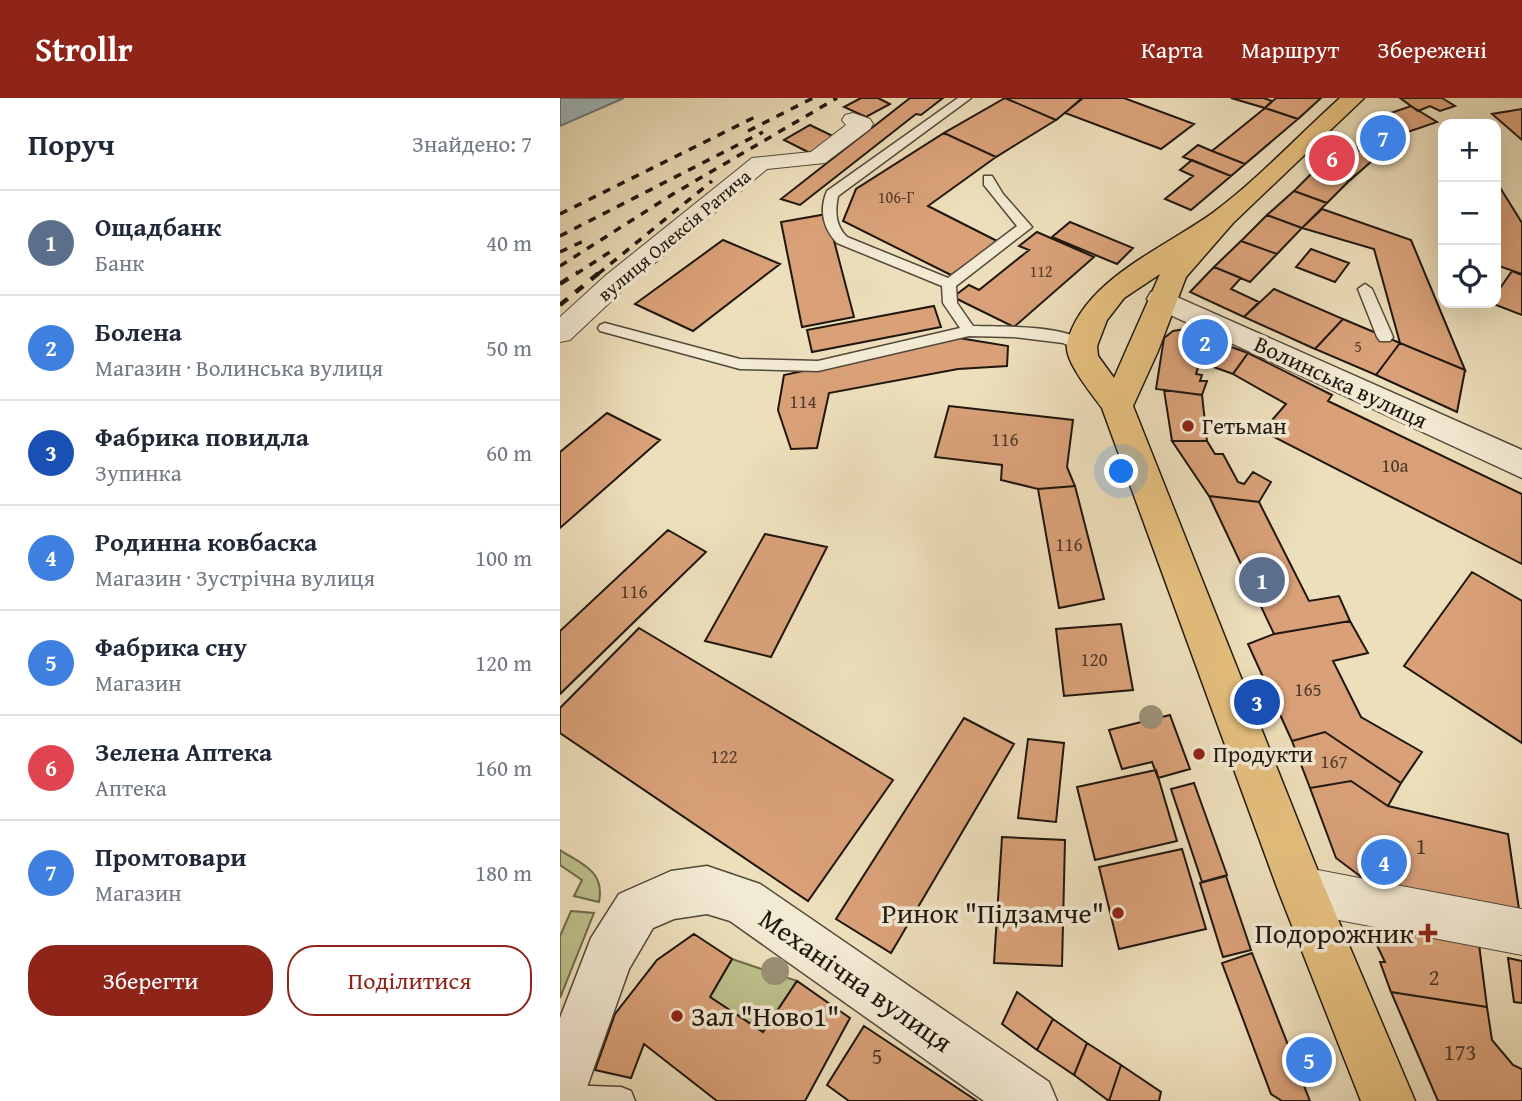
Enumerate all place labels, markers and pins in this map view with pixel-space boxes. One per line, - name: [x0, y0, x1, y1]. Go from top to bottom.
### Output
- pin: 7: [1360, 112, 1406, 164]
- pin: 6: [1309, 132, 1355, 184]
- pin: 2: [1182, 316, 1228, 368]
- place label: Гетьман: [1202, 409, 1287, 442]
- marker: Гетьман: [1180, 418, 1196, 434]
- pin: 1: [1239, 554, 1285, 606]
- pin: 3: [1234, 676, 1280, 728]
- place label: Продукти: [1213, 737, 1313, 770]
- marker: Продукти: [1191, 746, 1207, 762]
- pin: 4: [1361, 836, 1407, 888]
- place label: Ринок "Підзамче": [882, 892, 1104, 933]
- marker: Ринок "Підзамче": [1110, 905, 1126, 921]
- place label: Подорожник: [1255, 912, 1414, 953]
- marker: Подорожник: [1420, 925, 1436, 941]
- place label: Зал "Ново1": [691, 995, 839, 1036]
- marker: Зал "Ново1": [669, 1008, 685, 1024]
- pin: 5: [1286, 1034, 1332, 1086]

